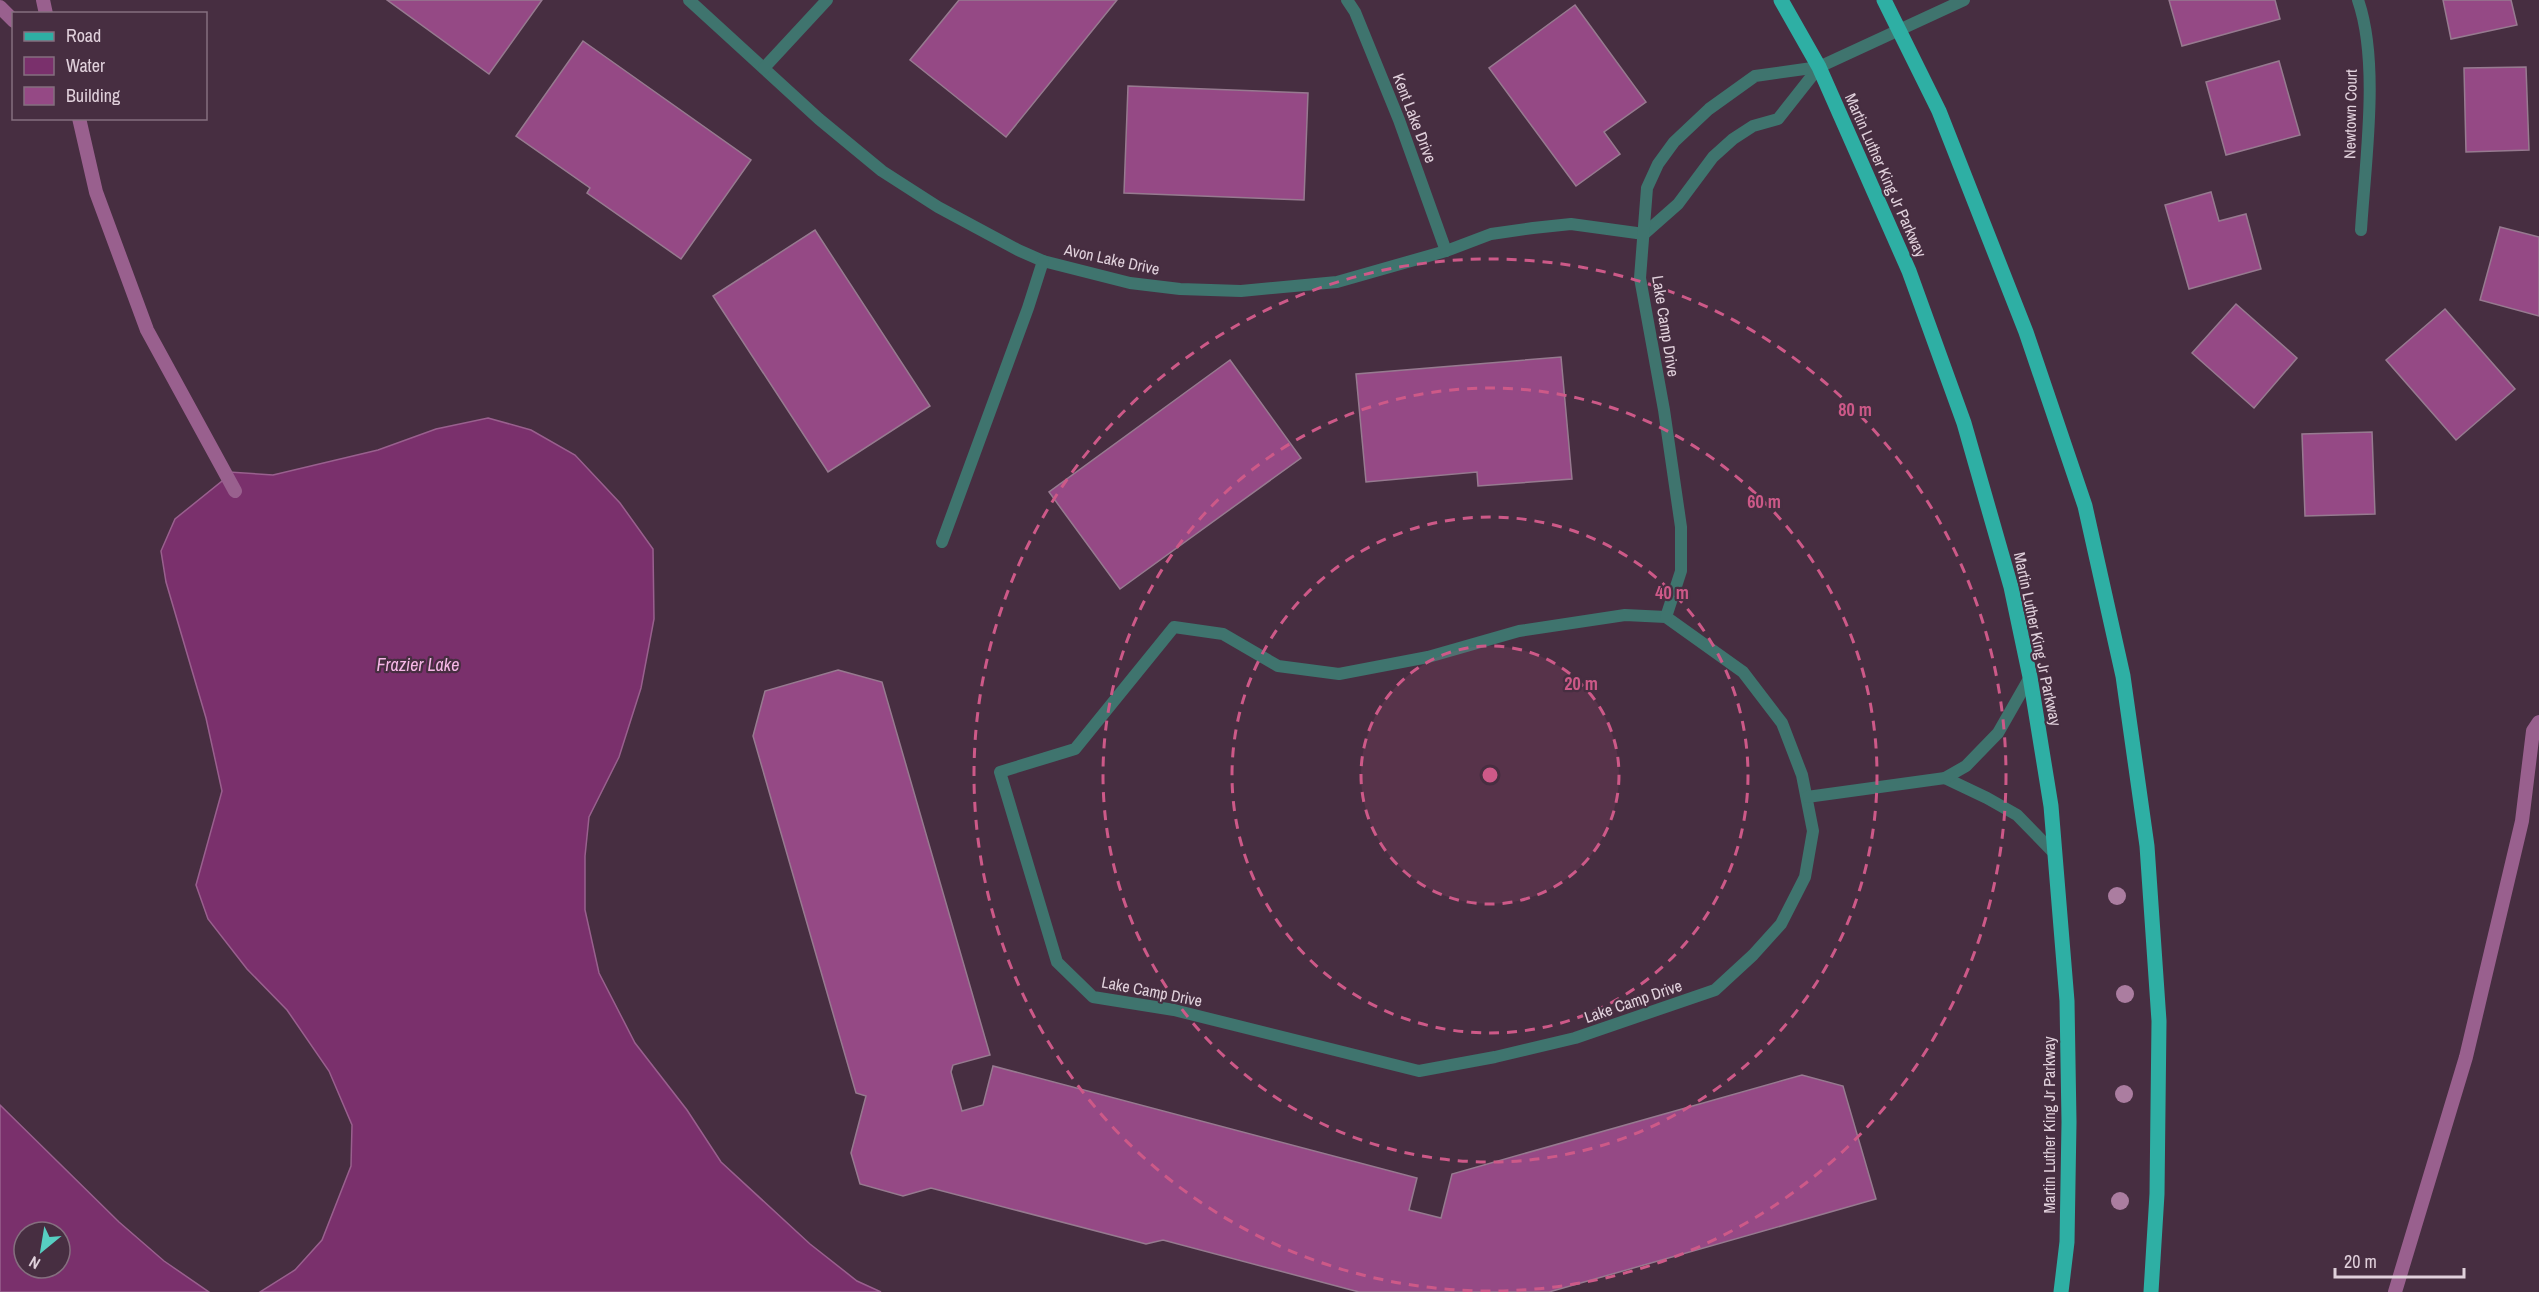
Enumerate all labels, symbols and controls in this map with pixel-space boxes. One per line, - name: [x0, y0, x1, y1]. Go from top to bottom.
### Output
- legend: [12, 12, 207, 120]
- text: Road: [66, 23, 101, 48]
- text: Water: [66, 53, 105, 78]
- street label: Newtown Court: [2338, 69, 2362, 159]
- street label: Kent Lake Drive: [1388, 70, 1442, 166]
- text: Building: [66, 83, 121, 108]
- street label: Martin Luther King Jr Parkway: [1840, 90, 1932, 261]
- street label: Avon Lake Drive: [1061, 238, 1162, 280]
- street label: Lake Camp Drive: [1647, 274, 1685, 378]
- text: 80 m: [1838, 397, 1872, 422]
- text: 60 m: [1747, 489, 1781, 514]
- street label: Martin Luther King Jr Parkway: [2009, 550, 2067, 728]
- text: 40 m: [1655, 580, 1689, 605]
- water label: Frazier Lake: [377, 652, 459, 677]
- text: 20 m: [1564, 671, 1598, 696]
- centre of rings: [1480, 765, 1500, 785]
- street label: Lake Camp Drive: [1100, 970, 1204, 1012]
- street label: Lake Camp Drive: [1581, 974, 1685, 1028]
- street label: Martin Luther King Jr Parkway: [2038, 1036, 2060, 1214]
- north arrow: [12, 1220, 72, 1280]
- scale bar: [2335, 1241, 2464, 1279]
- text: 20 m: [2344, 1249, 2377, 1274]
- text: N: [25, 1251, 44, 1275]

